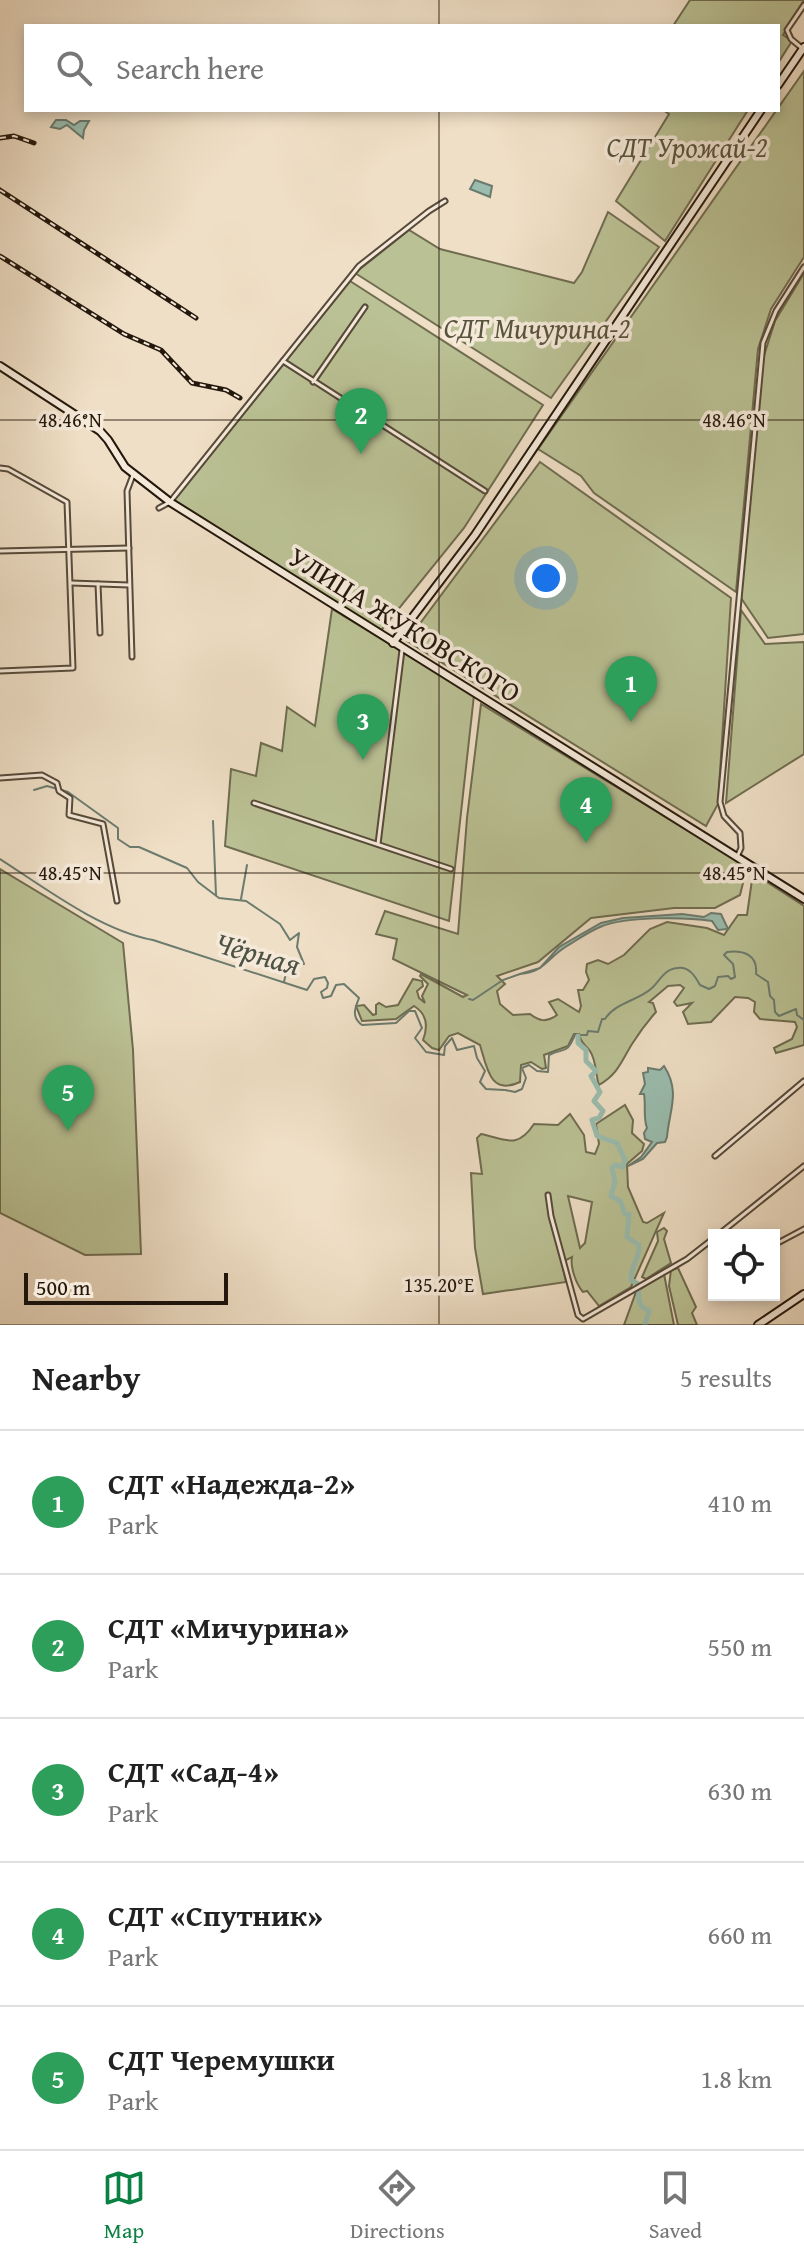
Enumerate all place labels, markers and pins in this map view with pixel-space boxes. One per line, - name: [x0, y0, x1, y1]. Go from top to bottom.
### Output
- pin: 2: [335, 388, 387, 454]
- pin: 1: [605, 656, 657, 722]
- pin: 3: [337, 694, 389, 760]
- pin: 4: [560, 777, 612, 843]
- pin: 5: [42, 1065, 94, 1131]

